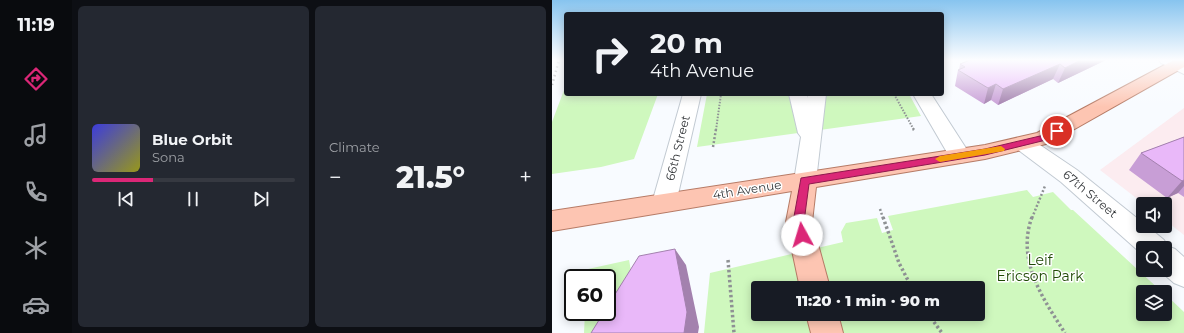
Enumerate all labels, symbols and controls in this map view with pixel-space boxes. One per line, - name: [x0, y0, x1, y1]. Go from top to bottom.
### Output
- text: 11:19: [17, 14, 55, 36]
- text: 20 m: [650, 26, 723, 60]
- icon: right: [584, 28, 636, 80]
- text: 4th Avenue: [650, 60, 754, 82]
- icon: directions: [22, 65, 50, 93]
- street label: 66th Street: [662, 113, 693, 182]
- pin: [1040, 114, 1074, 148]
- icon: arrive: [1046, 120, 1068, 142]
- icon: music: [22, 121, 50, 149]
- text: Blue Orbit: [152, 130, 232, 149]
- text: Climate: [329, 139, 380, 155]
- text: Sona: [152, 149, 185, 165]
- text: 21.5°: [396, 159, 465, 196]
- text: −: [329, 164, 342, 191]
- text: +: [519, 164, 532, 191]
- street label: 67th Street: [1060, 166, 1121, 221]
- street label: 4th Avenue: [711, 177, 782, 202]
- icon: phone: [22, 178, 50, 206]
- icon: previous: [115, 188, 137, 210]
- icon: pause: [182, 188, 204, 210]
- icon: next: [250, 188, 272, 210]
- map controls: [1136, 197, 1172, 321]
- button: sound: [1136, 197, 1172, 233]
- position arrow: [781, 214, 823, 256]
- icon: climate: [22, 234, 50, 262]
- button: search: [1136, 241, 1172, 277]
- park label: Leif Ericson Park: [996, 251, 1084, 285]
- speed limit sign: 60: [564, 269, 616, 321]
- button: layers: [1136, 285, 1172, 321]
- icon: car: [22, 291, 50, 319]
- text: 11:20 · 1 min · 90 m: [796, 291, 940, 310]

